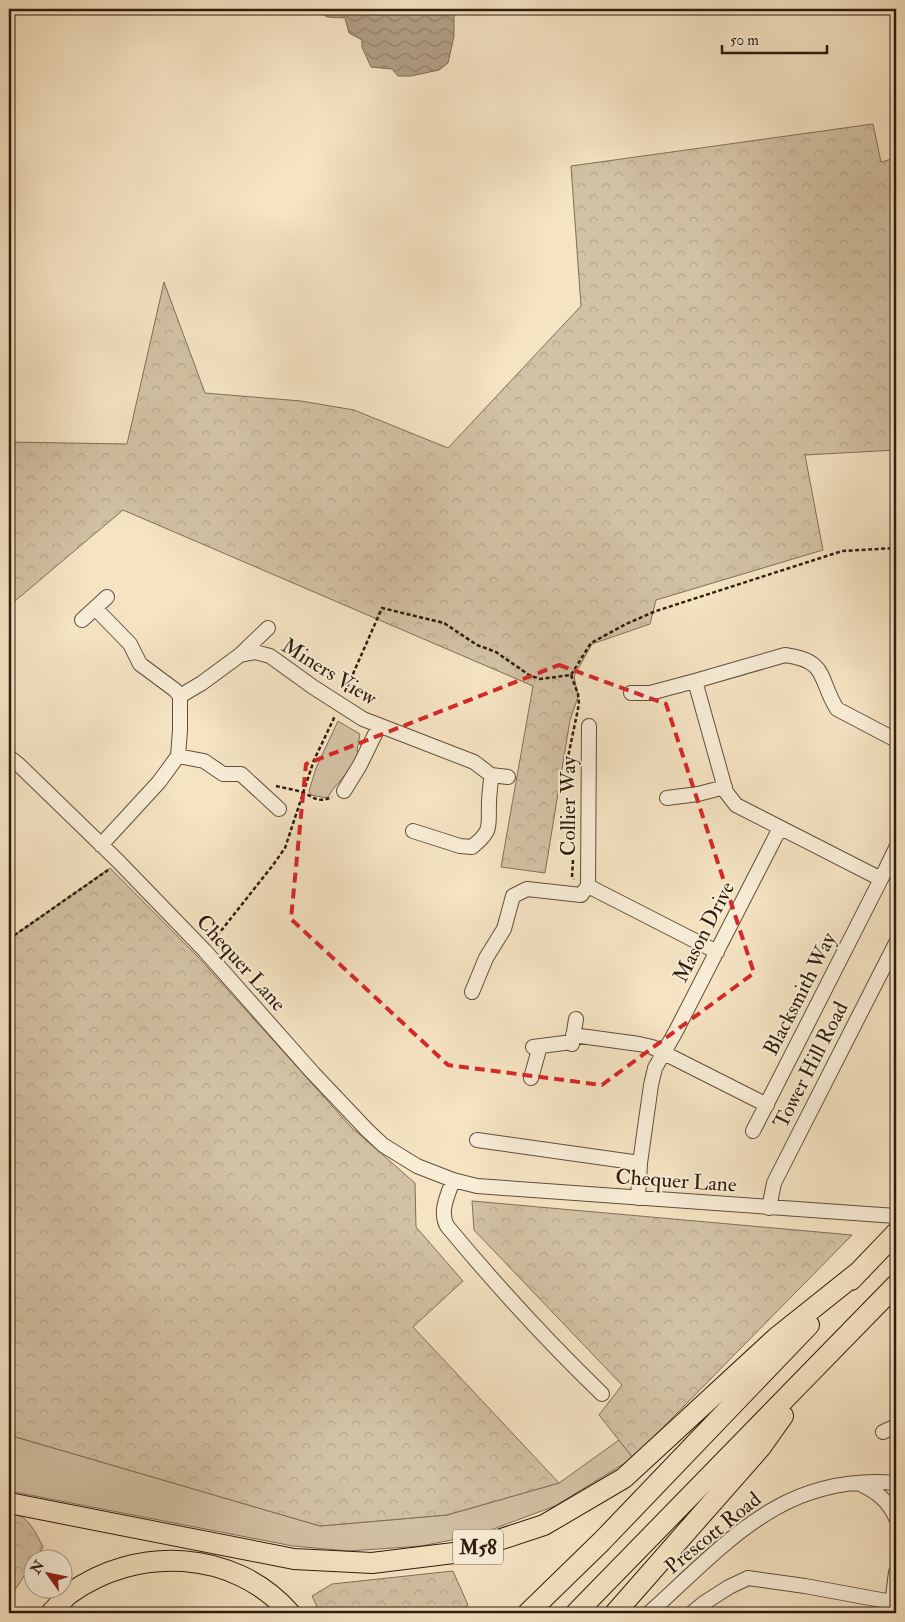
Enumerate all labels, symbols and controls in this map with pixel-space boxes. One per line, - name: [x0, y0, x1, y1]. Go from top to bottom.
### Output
- scale bar: [722, 22, 828, 54]
- text: 50 m: [730, 31, 759, 50]
- street label: Miners View: [276, 632, 382, 712]
- street label: Collier Way: [555, 755, 582, 856]
- street label: Mason Drive: [667, 877, 741, 987]
- street label: Chequer Lane: [190, 909, 292, 1017]
- street label: Blacksmith Way: [757, 927, 843, 1060]
- street label: Tower Hill Road: [768, 997, 855, 1133]
- street label: Chequer Lane: [614, 1163, 738, 1199]
- street label: Prescott Road: [659, 1486, 767, 1580]
- road number: M58: [453, 1530, 503, 1564]
- north arrow: [22, 1550, 72, 1600]
- text: N: [26, 1557, 48, 1578]

